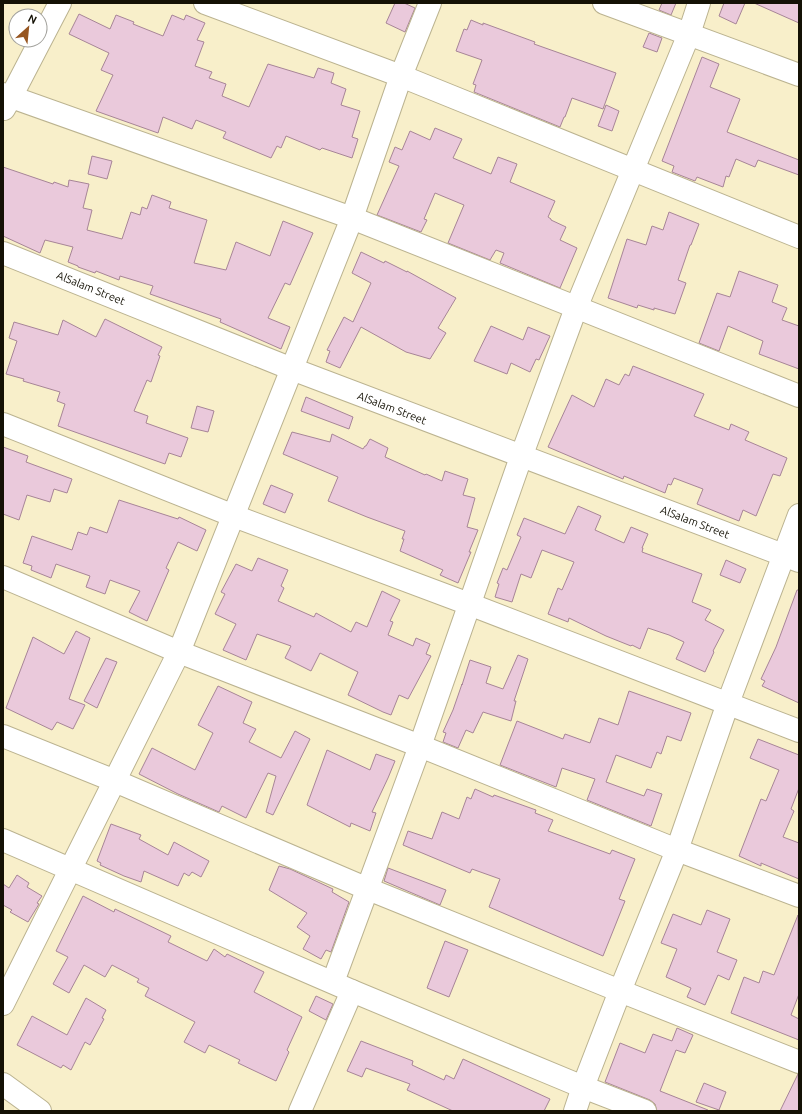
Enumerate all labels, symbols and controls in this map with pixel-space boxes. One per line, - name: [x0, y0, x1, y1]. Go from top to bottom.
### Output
- north arrow: [8, 8, 48, 48]
- text: N: [26, 12, 39, 26]
- street label: AlSalam Street: [55, 269, 128, 307]
- street label: AlSalam Street: [356, 389, 429, 427]
- street label: AlSalam Street: [659, 503, 732, 541]

